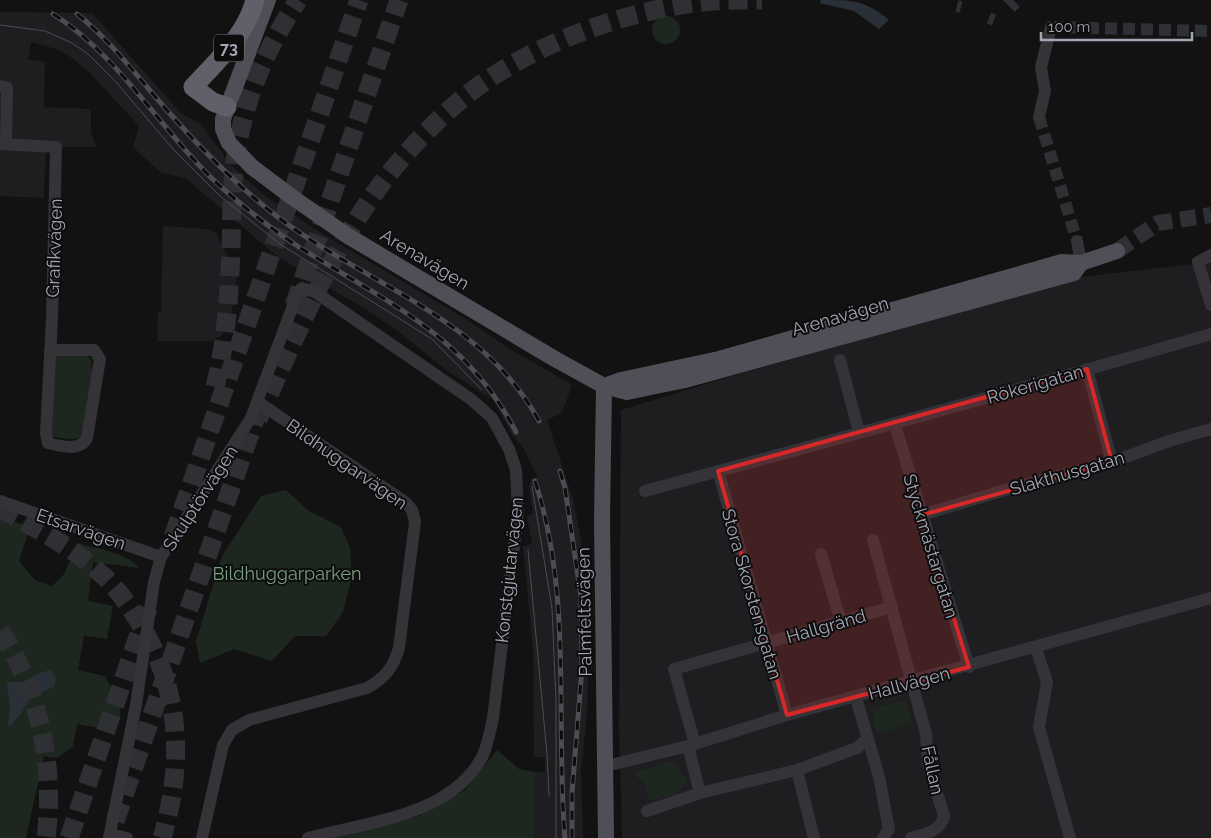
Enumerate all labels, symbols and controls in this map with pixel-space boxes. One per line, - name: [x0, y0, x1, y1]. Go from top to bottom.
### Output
- scale bar: [1041, 10, 1192, 42]
- text: 100 m: [1048, 18, 1090, 36]
- road number: 73: [214, 34, 244, 62]
- street label: Grafikvägen: [42, 198, 66, 298]
- street label: Arenavägen: [377, 224, 473, 294]
- street label: Arenavägen: [789, 292, 891, 340]
- street label: Rökerigatan: [984, 360, 1086, 408]
- street label: Bildhuggarvägen: [282, 414, 412, 514]
- street label: Skulptörvägen: [158, 441, 242, 555]
- street label: Slakthusgatan: [1007, 447, 1127, 499]
- street label: Styckmästargatan: [899, 471, 963, 621]
- street label: Konstgjutarvägen: [491, 496, 527, 644]
- street label: Etsarvägen: [34, 504, 128, 554]
- street label: Stora Skorstensgatan: [718, 506, 786, 682]
- street label: Palmfeltsvägen: [572, 547, 596, 677]
- park label: Bildhuggarparken: [213, 563, 361, 584]
- street label: Hallgränd: [784, 605, 868, 647]
- street label: Hallvägen: [866, 662, 952, 704]
- street label: Fållan: [918, 744, 948, 796]

